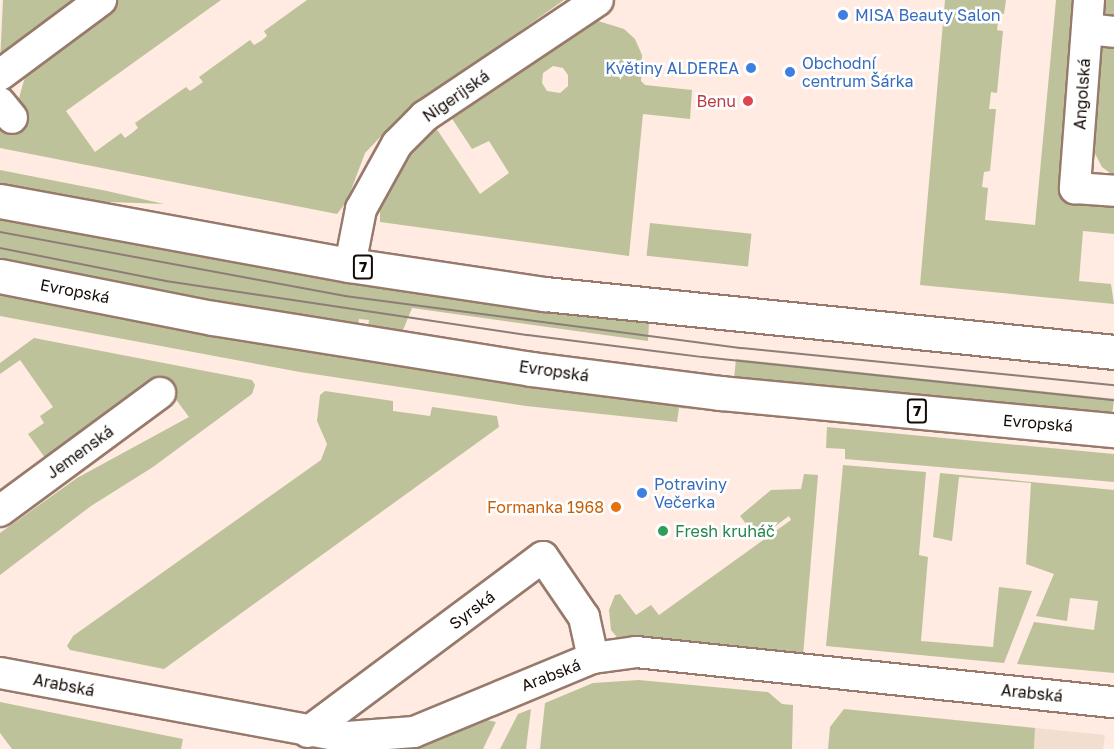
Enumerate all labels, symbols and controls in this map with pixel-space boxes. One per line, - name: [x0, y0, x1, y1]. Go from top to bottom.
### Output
- place label: MISA Beauty Salon: [855, 5, 1001, 25]
- marker: MISA Beauty Salon: [836, 8, 850, 22]
- place label: Obchodní centrum Šárka: [802, 53, 914, 91]
- place label: Květiny ALDEREA: [605, 58, 739, 78]
- street label: Angolská: [1070, 58, 1094, 130]
- marker: Květiny ALDEREA: [744, 61, 758, 75]
- marker: Obchodní centrum Šárka: [783, 65, 797, 79]
- street label: Nigerijská: [419, 66, 493, 126]
- place label: Benu: [696, 91, 736, 111]
- marker: Benu: [741, 94, 755, 108]
- road number: 7: [352, 255, 374, 279]
- street label: Evropská: [39, 275, 111, 307]
- street label: Evropská: [518, 357, 590, 385]
- road number: 7: [906, 399, 928, 423]
- street label: Evropská: [1002, 410, 1074, 436]
- street label: Jemenská: [43, 421, 117, 483]
- place label: Potraviny Večerka: [654, 474, 727, 512]
- marker: Potraviny Večerka: [635, 486, 649, 500]
- place label: Formanka 1968: [487, 497, 604, 517]
- marker: Formanka 1968: [609, 500, 623, 514]
- place label: Fresh kruháč: [675, 521, 775, 541]
- marker: Fresh kruháč: [656, 524, 670, 538]
- street label: Syrská: [446, 587, 498, 633]
- street label: Arabská: [519, 655, 583, 695]
- street label: Arabská: [32, 670, 96, 700]
- street label: Arabská: [1000, 680, 1064, 706]

